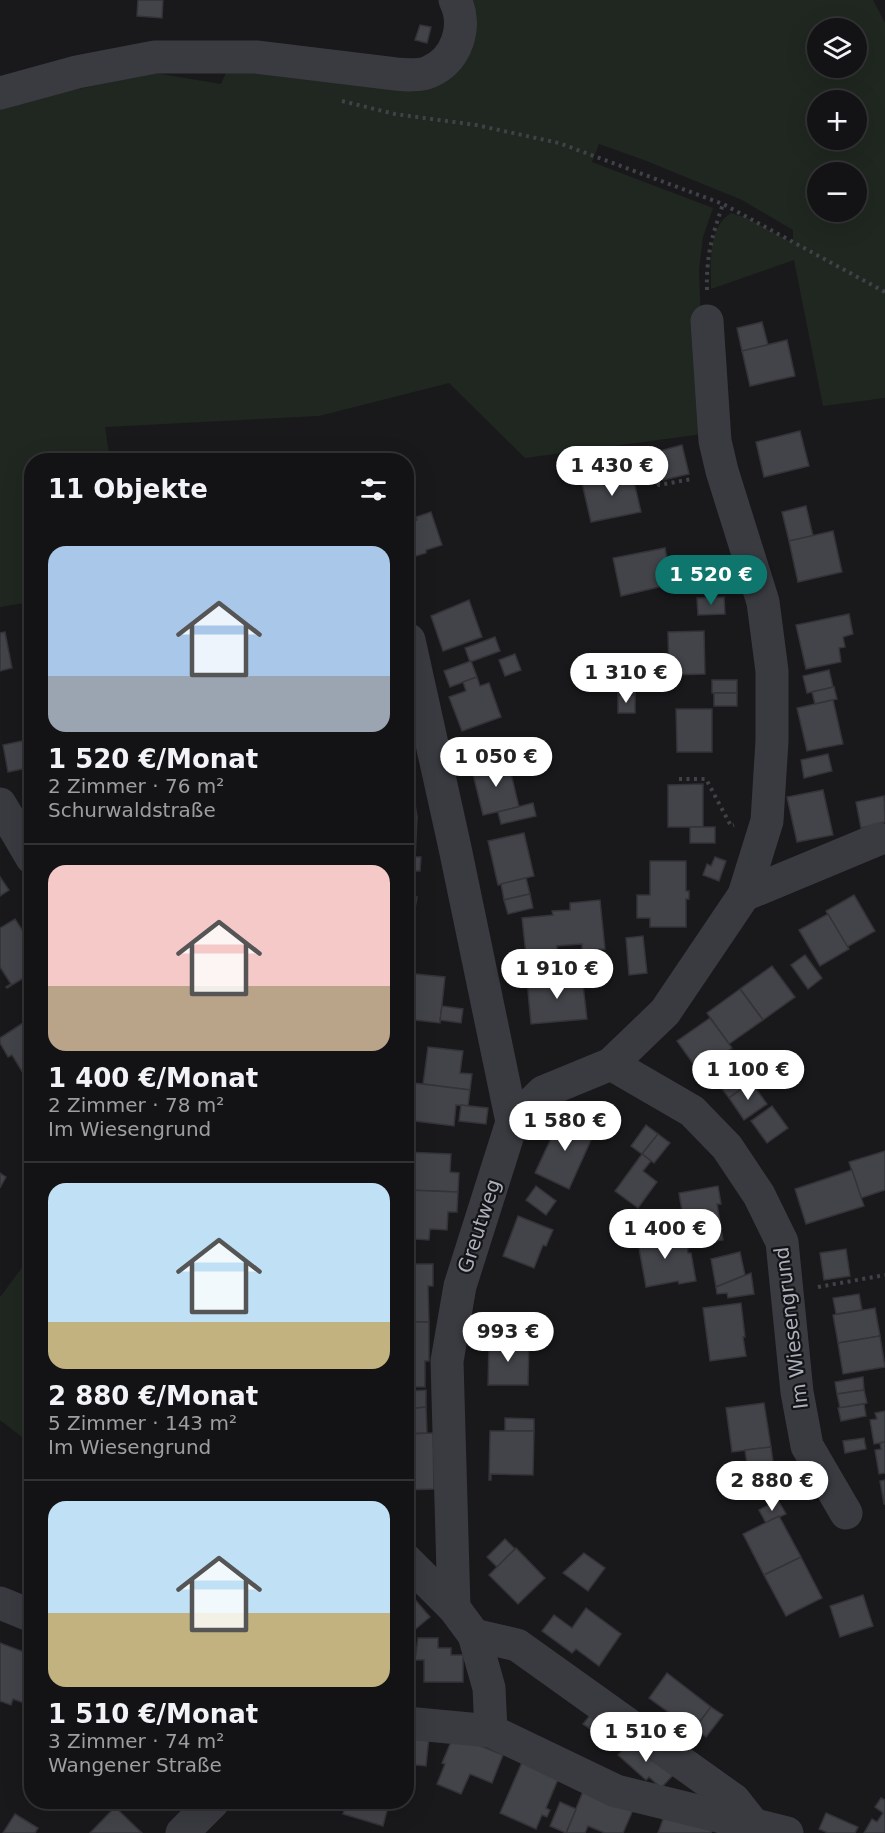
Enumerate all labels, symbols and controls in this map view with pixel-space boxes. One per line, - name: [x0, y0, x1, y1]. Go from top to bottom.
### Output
- map controls: [807, 18, 867, 222]
- button: layers: [807, 18, 867, 78]
- button: +: [807, 90, 867, 150]
- button: −: [807, 162, 867, 222]
- pin: 1 430 €: [557, 446, 667, 497]
- text: 1 430 €: [570, 453, 654, 477]
- icon: filters: [357, 473, 390, 506]
- text: 11 Objekte: [48, 474, 208, 504]
- pin: 1 520 €: [656, 555, 766, 606]
- text: 1 520 €: [669, 562, 753, 586]
- icon: home: [165, 585, 273, 693]
- pin: 1 310 €: [571, 653, 681, 704]
- text: 1 310 €: [584, 660, 668, 684]
- pin: 1 050 €: [441, 737, 551, 788]
- text: 1 520 €/Monat: [48, 744, 258, 774]
- text: 1 050 €: [454, 744, 538, 768]
- text: 2 Zimmer · 76 m²: [48, 774, 224, 798]
- text: Schurwaldstraße: [48, 798, 216, 822]
- icon: home: [165, 904, 273, 1012]
- pin: 1 910 €: [502, 949, 612, 1000]
- text: 1 910 €: [515, 956, 599, 980]
- pin: 1 100 €: [693, 1050, 803, 1101]
- text: 1 100 €: [706, 1057, 790, 1081]
- text: 1 400 €/Monat: [48, 1063, 258, 1093]
- text: 2 Zimmer · 78 m²: [48, 1093, 224, 1117]
- pin: 1 580 €: [510, 1101, 620, 1152]
- text: 1 580 €: [523, 1108, 607, 1132]
- text: Im Wiesengrund: [48, 1117, 211, 1141]
- street label: Greutweg: [453, 1176, 505, 1276]
- pin: 1 400 €: [610, 1209, 720, 1260]
- text: 1 400 €: [623, 1216, 707, 1240]
- icon: home: [165, 1222, 273, 1330]
- street label: Im Wiesengrund: [769, 1245, 813, 1411]
- pin: 993 €: [466, 1312, 550, 1363]
- text: 993 €: [477, 1319, 539, 1343]
- text: 2 880 €/Monat: [48, 1381, 258, 1411]
- text: 5 Zimmer · 143 m²: [48, 1411, 237, 1435]
- text: Im Wiesengrund: [48, 1435, 211, 1459]
- pin: 2 880 €: [717, 1461, 827, 1512]
- text: 2 880 €: [730, 1468, 814, 1492]
- icon: home: [165, 1540, 273, 1648]
- text: 1 510 €/Monat: [48, 1699, 258, 1729]
- pin: 1 510 €: [591, 1712, 701, 1763]
- text: 1 510 €: [604, 1719, 688, 1743]
- text: 3 Zimmer · 74 m²: [48, 1729, 224, 1753]
- text: Wangener Straße: [48, 1753, 222, 1777]

